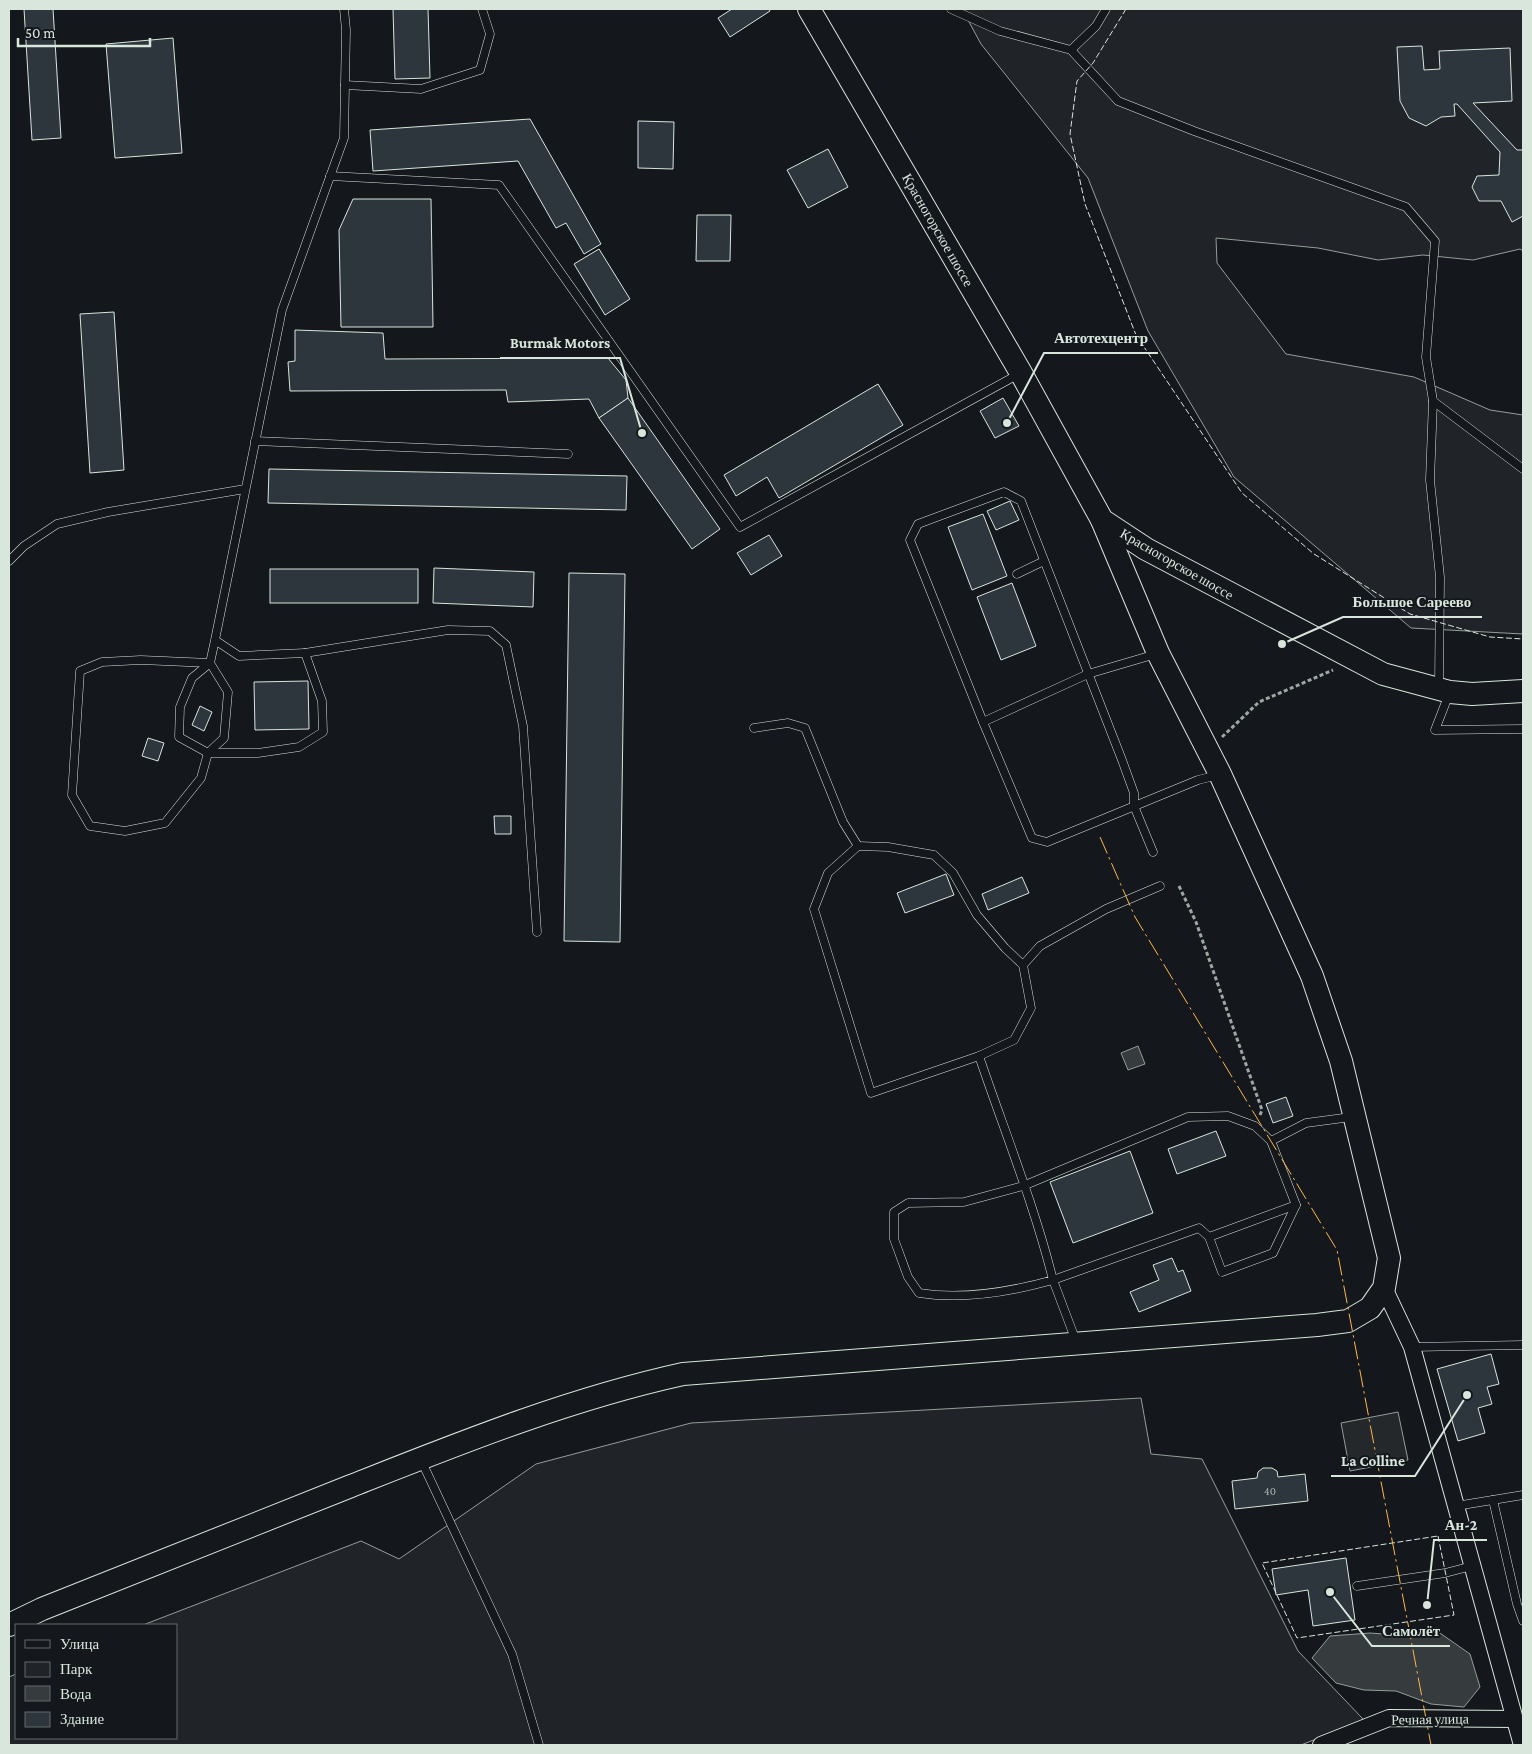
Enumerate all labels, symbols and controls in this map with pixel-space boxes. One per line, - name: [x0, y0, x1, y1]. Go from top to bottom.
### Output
- scale bar: [18, 15, 150, 47]
- text: 50 m: [25, 25, 55, 41]
- street label: Красногорское шоссе: [899, 171, 977, 289]
- callout: Автотехцентр: [1044, 323, 1158, 353]
- callout: Burmak Motors: [500, 328, 620, 358]
- text: Автотехцентр: [1054, 330, 1148, 346]
- text: Burmak Motors: [510, 335, 610, 351]
- street label: Красногорское шоссе: [1118, 525, 1236, 603]
- callout: Большое Сареево: [1343, 587, 1482, 617]
- text: Большое Сареево: [1353, 594, 1471, 610]
- callout: La Colline: [1331, 1446, 1415, 1476]
- text: La Colline: [1341, 1453, 1405, 1469]
- house number: 40: [1264, 1485, 1276, 1497]
- callout: Ан-2: [1434, 1510, 1487, 1540]
- text: Ан-2: [1445, 1517, 1478, 1533]
- callout: Самолёт: [1372, 1616, 1450, 1646]
- text: Самолёт: [1382, 1623, 1441, 1639]
- legend: [15, 1624, 178, 1739]
- text: Улица: [60, 1636, 99, 1652]
- text: Парк: [60, 1661, 93, 1677]
- text: Вода: [60, 1686, 92, 1702]
- street label: Речная улица: [1391, 1710, 1470, 1728]
- text: Здание: [60, 1711, 104, 1727]

